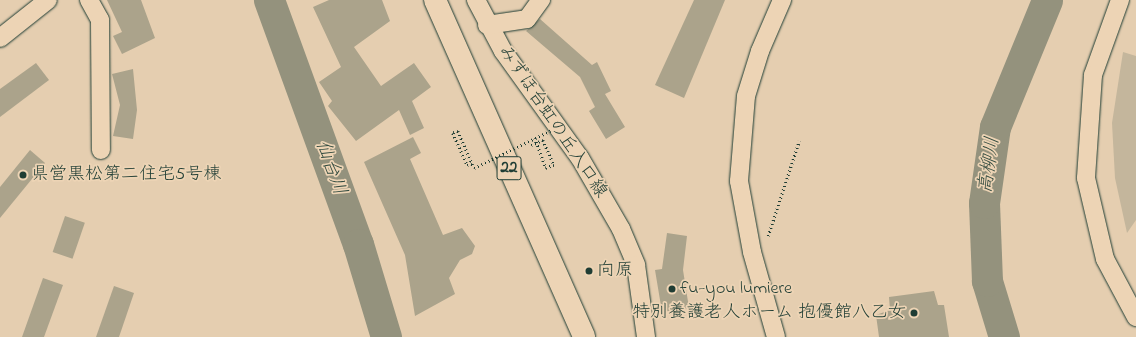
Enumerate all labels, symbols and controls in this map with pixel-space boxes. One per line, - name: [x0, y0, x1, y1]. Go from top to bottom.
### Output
- street label: みずほ台虹の丘入口線: [493, 41, 611, 203]
- water label: 高柳川: [975, 135, 1005, 195]
- water label: 仙台川: [310, 137, 350, 199]
- road number: 22: [496, 153, 522, 183]
- place label: 県営黒松第二住宅5号棟: [31, 164, 221, 186]
- marker: 県営黒松第二住宅5号棟: [18, 170, 28, 180]
- place label: 向原: [597, 260, 633, 282]
- marker: 向原: [584, 266, 594, 276]
- place label: fu-you lumiere: [680, 278, 792, 300]
- marker: fu-you lumiere: [667, 284, 677, 294]
- place label: 特別養護老人ホーム 抱優館八乙女: [632, 302, 906, 324]
- marker: 特別養護老人ホーム 抱優館八乙女: [909, 308, 919, 318]

